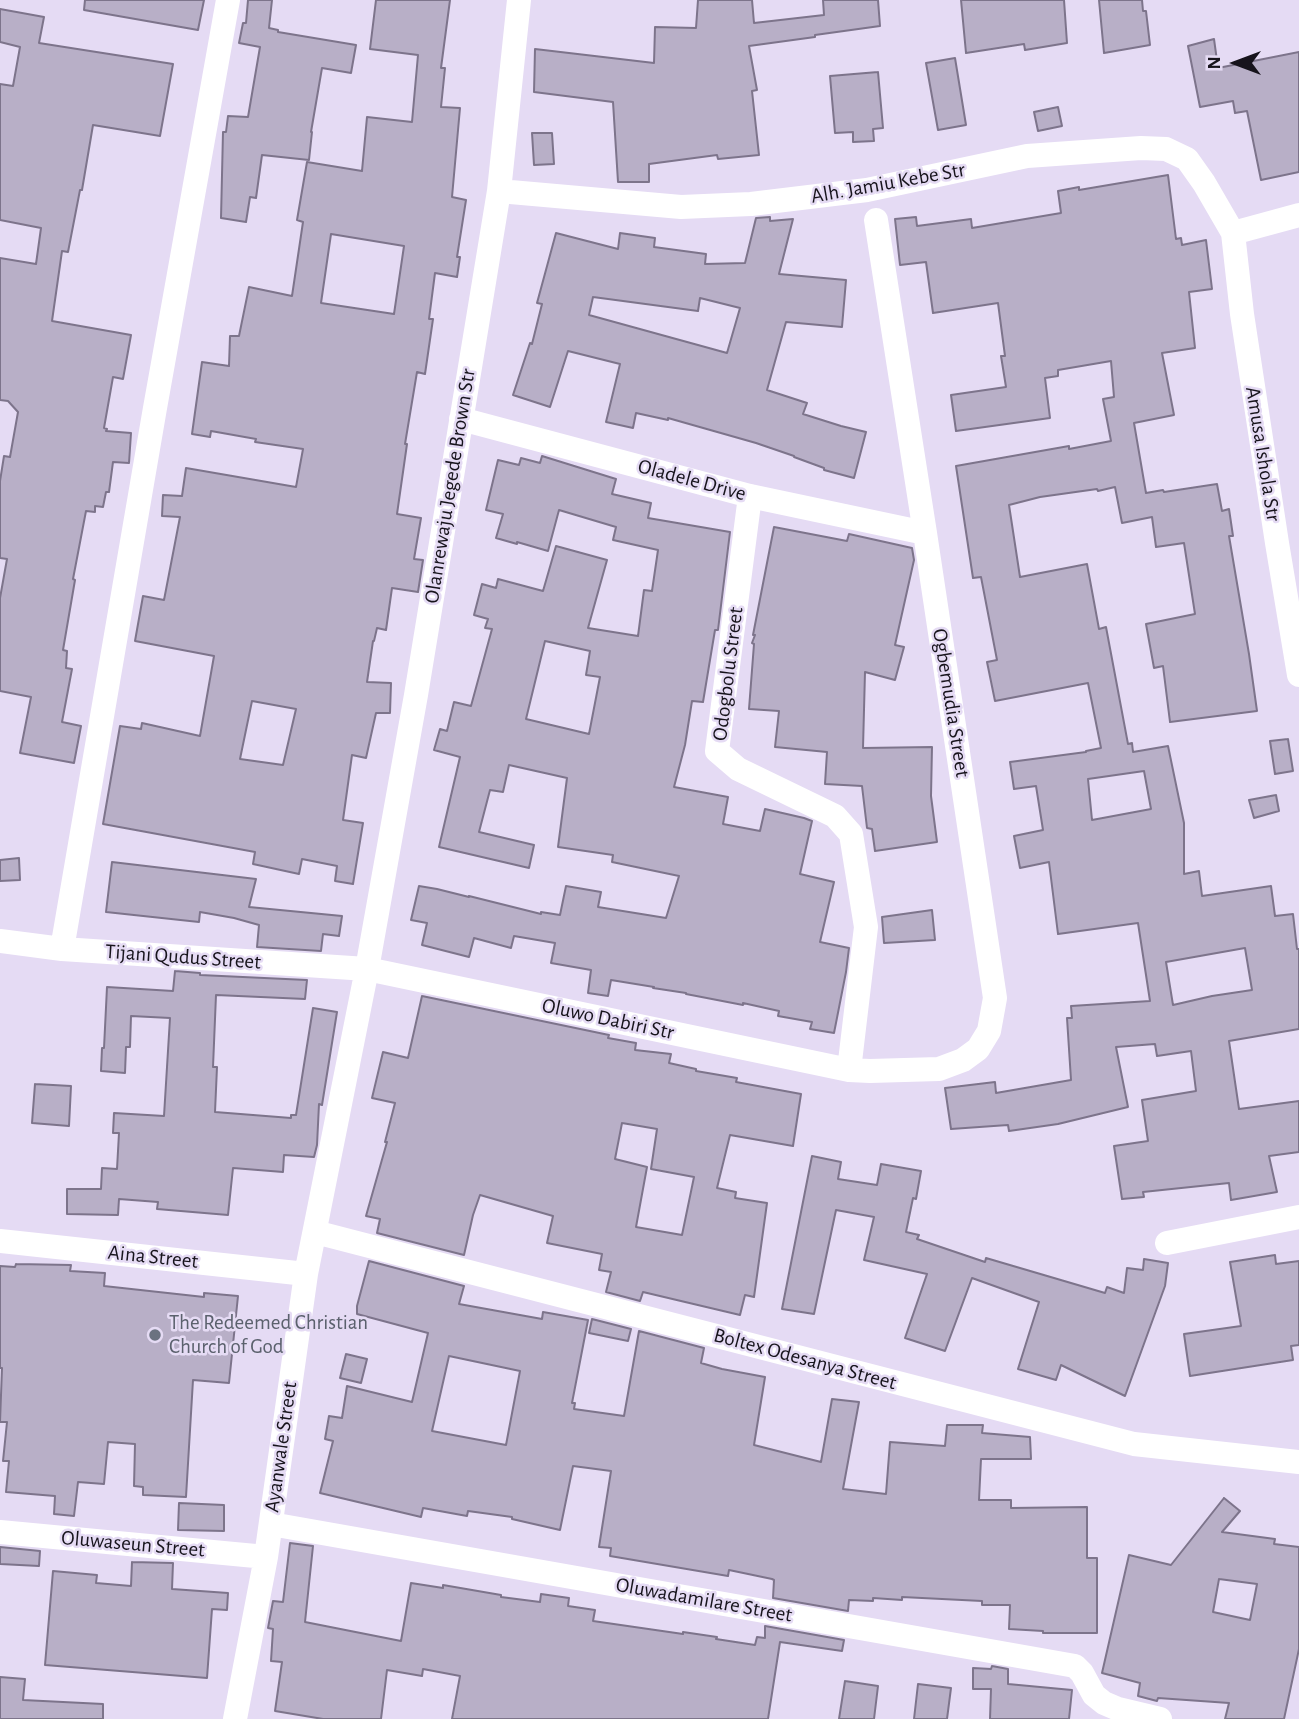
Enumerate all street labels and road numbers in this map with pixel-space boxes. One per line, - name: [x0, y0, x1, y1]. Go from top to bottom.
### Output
- street label: Alh. Jamiu Kebe Str: [809, 157, 967, 209]
- street label: Olanrewaju Jegede Brown Str: [419, 367, 481, 605]
- street label: Amusa Ishola Str: [1240, 385, 1286, 523]
- street label: Oladele Drive: [635, 453, 749, 507]
- street label: Odogbolu Street: [707, 606, 749, 742]
- street label: Ogbemudia Street: [927, 627, 975, 779]
- street label: Tijani Qudus Street: [104, 939, 262, 975]
- street label: Oluwo Dabiri Str: [540, 993, 676, 1045]
- street label: Aina Street: [107, 1240, 199, 1274]
- street label: Boltex Odesanya Street: [711, 1322, 899, 1396]
- street label: Ayanwale Street: [259, 1380, 303, 1514]
- street label: Oluwaseun Street: [60, 1525, 206, 1563]
- street label: Oluwadamilare Street: [614, 1572, 794, 1628]

